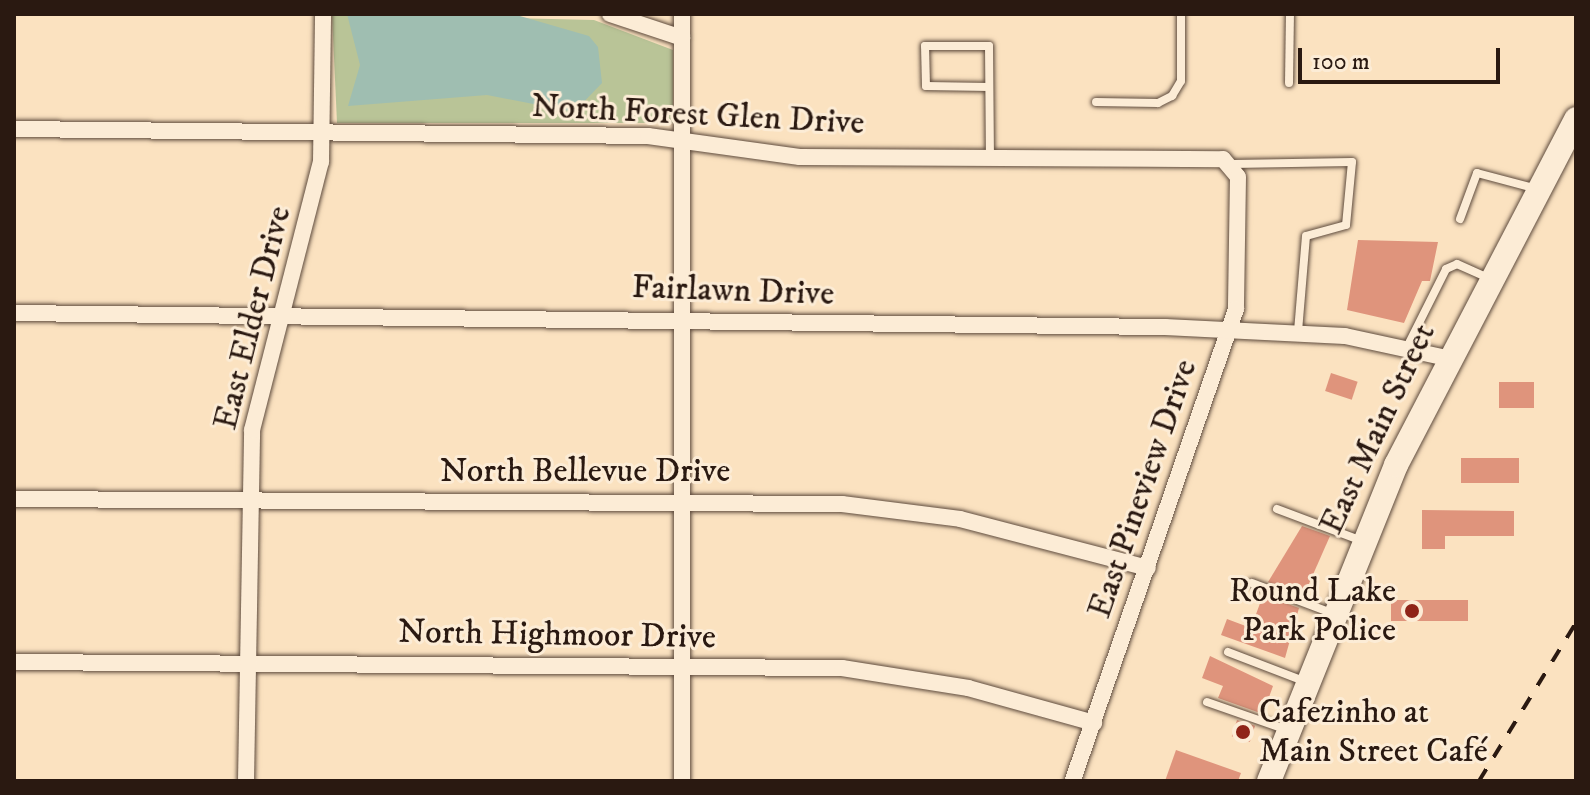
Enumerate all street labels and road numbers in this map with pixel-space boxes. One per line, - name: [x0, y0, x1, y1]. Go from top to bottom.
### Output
- street label: North Forest Glen Drive: [530, 86, 866, 144]
- street label: East Elder Drive: [206, 202, 300, 434]
- street label: Fairlawn Drive: [631, 267, 835, 315]
- street label: East Main Street: [1311, 317, 1445, 541]
- street label: East Pineview Drive: [1080, 354, 1206, 624]
- street label: North Bellevue Drive: [440, 452, 730, 492]
- street label: North Highmoor Drive: [398, 612, 716, 658]

